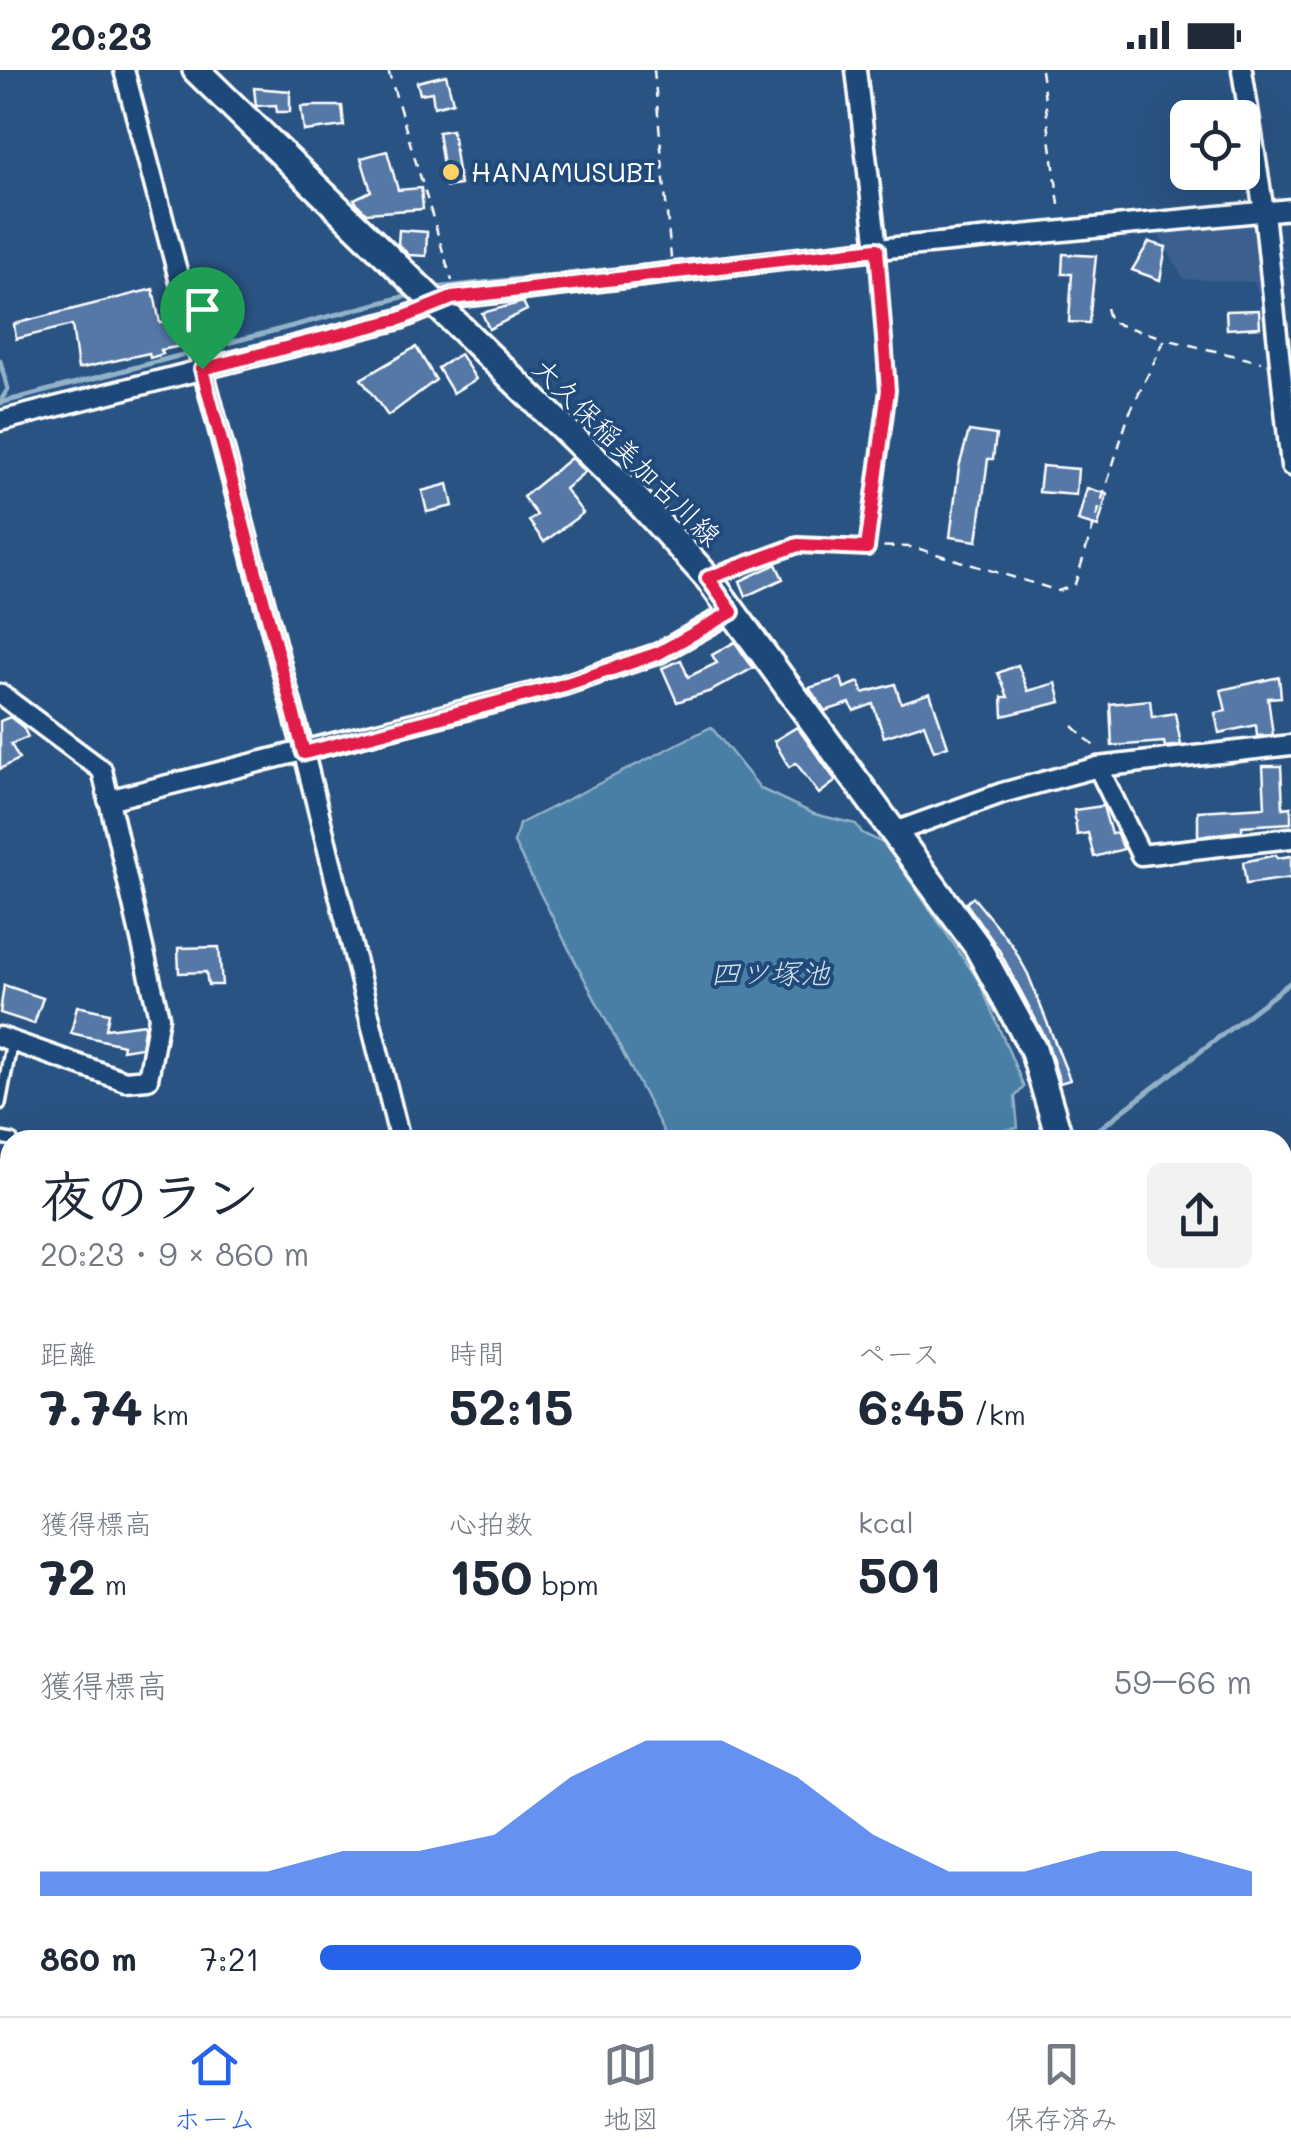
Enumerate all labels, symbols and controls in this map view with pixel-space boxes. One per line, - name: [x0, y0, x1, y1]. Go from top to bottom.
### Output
- text: 20:23: [50, 10, 152, 60]
- map controls: [1170, 100, 1260, 190]
- button: locate: [1170, 100, 1260, 190]
- place label: HANAMUSUBI: [471, 153, 655, 189]
- marker: HANAMUSUBI: [440, 161, 462, 183]
- pin: [160, 267, 245, 370]
- icon: arrive: [175, 282, 230, 337]
- street label: 大久保稲美加古川線: [526, 349, 730, 553]
- water label: 四ツ塚池: [710, 952, 831, 992]
- text: 夜のラン: [40, 1158, 260, 1230]
- button: share: [1147, 1163, 1252, 1268]
- text: 20:23 · 9 × 860 m: [40, 1232, 309, 1274]
- text: 距離: [40, 1335, 96, 1371]
- text: 時間: [449, 1335, 505, 1371]
- text: ペース: [858, 1335, 940, 1371]
- text: 7.74: [40, 1372, 143, 1438]
- text: 52:15: [449, 1372, 573, 1438]
- text: 6:45: [858, 1372, 965, 1438]
- text: km: [143, 1396, 189, 1432]
- text: /km: [965, 1396, 1026, 1432]
- text: kcal: [858, 1504, 914, 1540]
- text: 獲得標高: [40, 1505, 152, 1541]
- text: 心拍数: [449, 1505, 533, 1541]
- text: 501: [858, 1540, 942, 1606]
- text: 72: [40, 1542, 96, 1608]
- text: 150: [449, 1542, 533, 1608]
- text: m: [96, 1566, 127, 1602]
- text: bpm: [533, 1566, 599, 1602]
- text: 59–66 m: [1114, 1660, 1252, 1702]
- text: 獲得標高: [40, 1663, 168, 1705]
- text: 860 m: [40, 1937, 137, 1979]
- text: 7:21: [200, 1937, 260, 1979]
- tab: ホーム: [173, 2037, 256, 2137]
- tab: 地図: [603, 2037, 659, 2137]
- tab: 保存済み: [1006, 2037, 1118, 2137]

